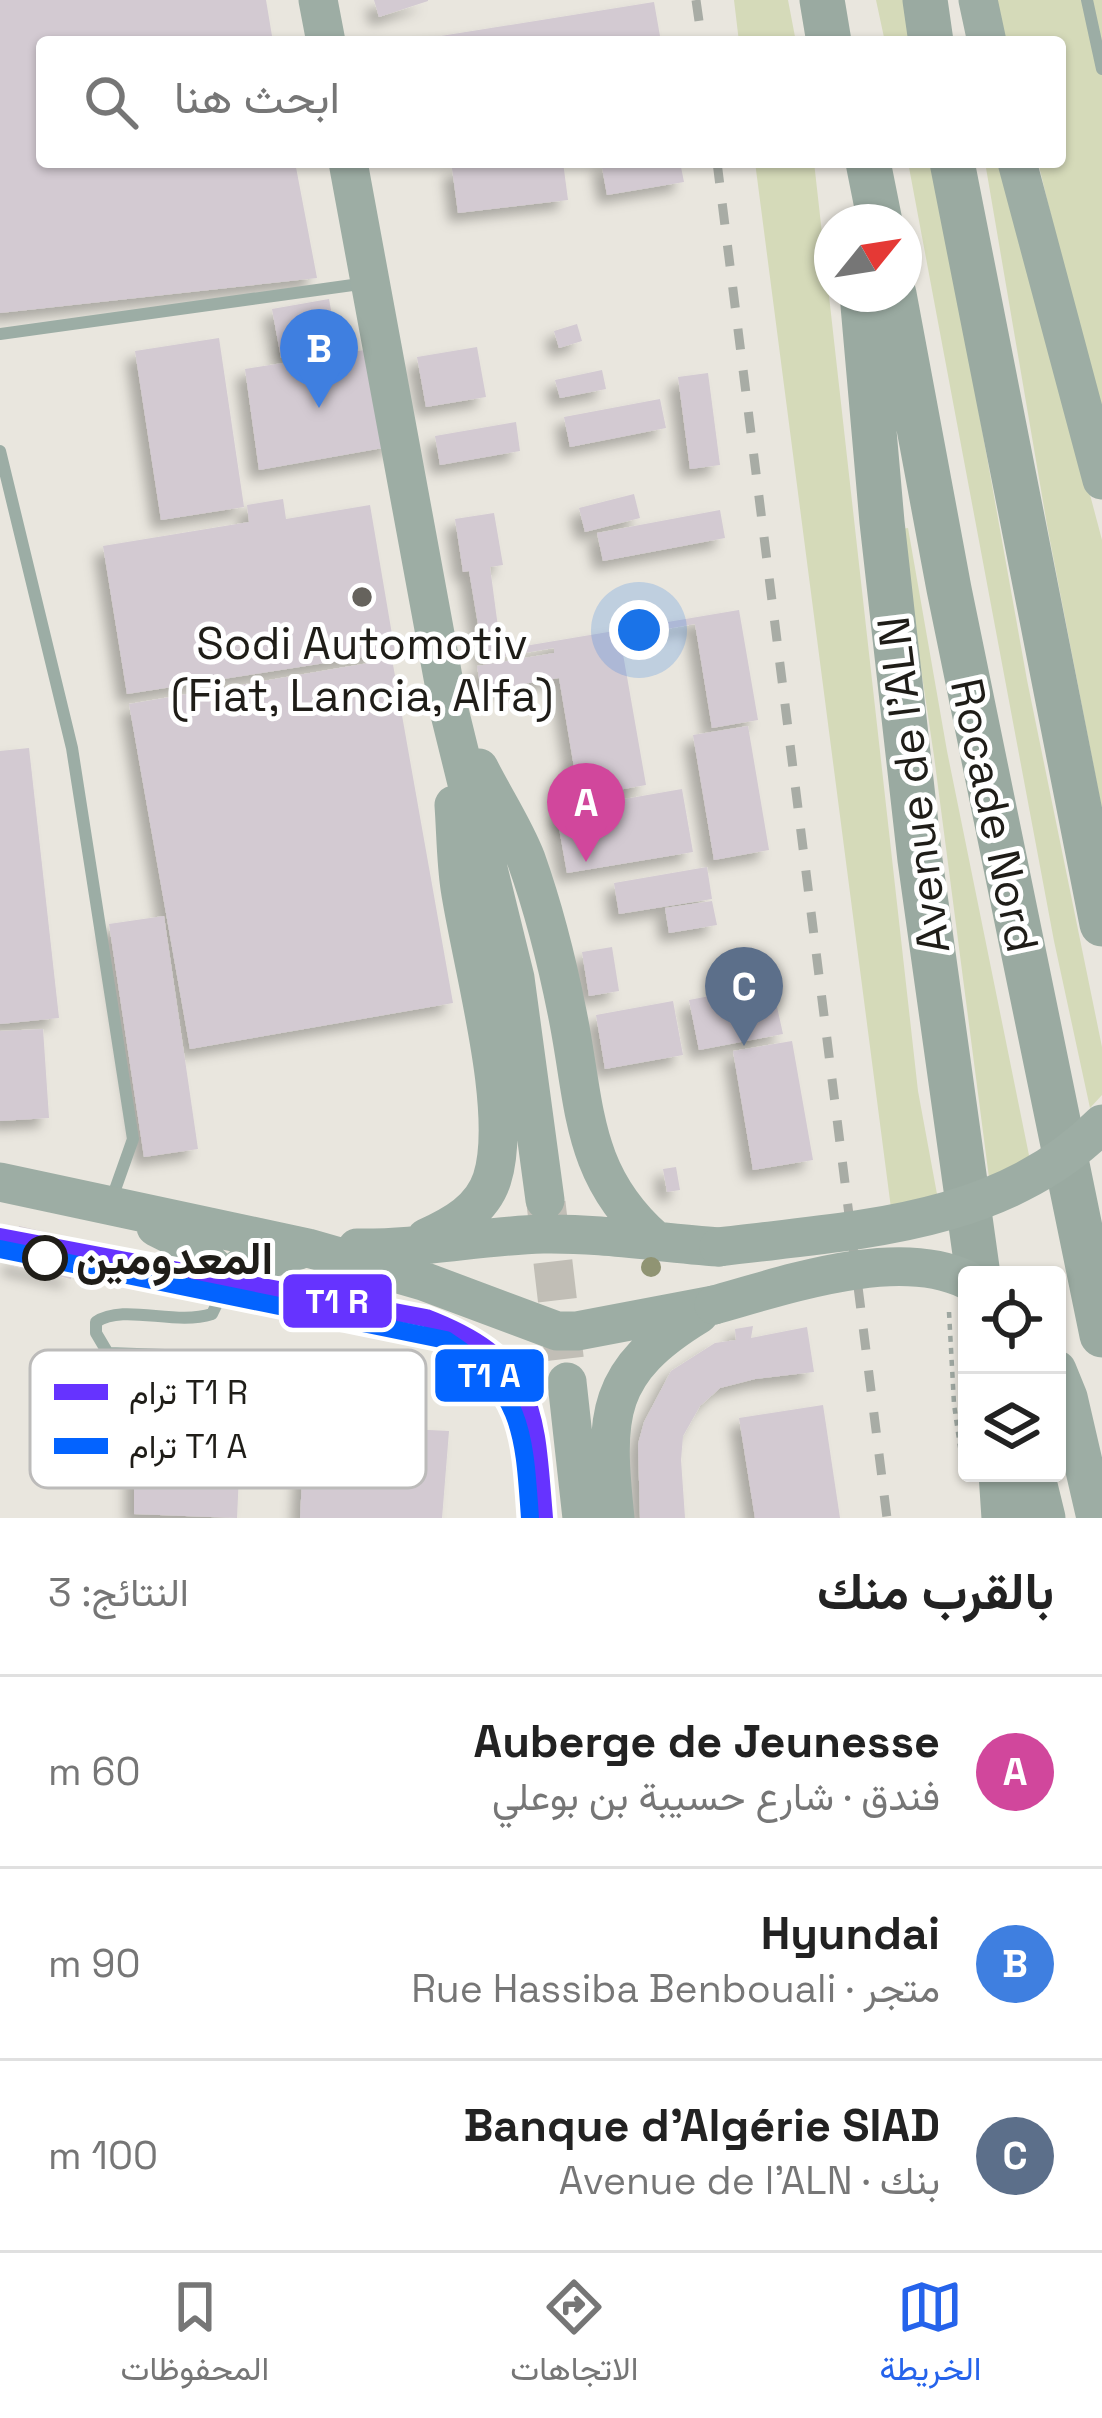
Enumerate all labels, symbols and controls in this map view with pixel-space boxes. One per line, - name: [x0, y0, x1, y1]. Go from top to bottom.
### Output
- search box: [36, 36, 1066, 168]
- icon: search: [78, 69, 144, 135]
- text: ابحث هنا: [174, 69, 340, 126]
- north arrow: [814, 204, 922, 312]
- pin: B: [280, 309, 358, 408]
- marker: Sodi Automotiv (Fiat, Lancia, Alfa): [349, 584, 375, 610]
- your location: [609, 600, 669, 660]
- street label: Avenue de l'ALN: [865, 613, 962, 957]
- place label: Sodi Automotiv (Fiat, Lancia, Alfa): [171, 615, 553, 724]
- street label: Rocade Nord: [938, 673, 1051, 957]
- pin: A: [547, 763, 625, 862]
- pin: C: [705, 947, 783, 1046]
- place label: المعدومين: [76, 1230, 273, 1287]
- marker: المعدومين: [24, 1237, 66, 1279]
- map controls: [958, 1266, 1066, 1482]
- button: locate: [958, 1266, 1066, 1374]
- line badge: T1 R: [281, 1272, 394, 1330]
- text: T1 R: [305, 1281, 369, 1323]
- line badge: T1 A: [433, 1347, 546, 1404]
- legend: [30, 1350, 426, 1488]
- text: T1 A: [457, 1355, 521, 1397]
- text: ترام T1 R: [129, 1372, 248, 1414]
- button: layers: [958, 1374, 1066, 1482]
- text: ترام T1 A: [129, 1426, 247, 1468]
- text: بالقرب منك: [817, 1559, 1054, 1624]
- text: النتائج: 3: [48, 1568, 189, 1617]
- text: Auberge de Jeunesse: [474, 1713, 940, 1770]
- text: 60 m: [48, 1747, 140, 1796]
- text: A: [1003, 1747, 1027, 1796]
- text: فندق · شارع حسيبة بن بوعلي: [492, 1772, 940, 1821]
- text: Hyundai: [761, 1905, 940, 1962]
- text: 90 m: [48, 1939, 140, 1988]
- text: B: [1002, 1939, 1028, 1988]
- text: متجر · Rue Hassiba Benbouali: [411, 1964, 940, 2013]
- text: Banque d'Algérie SIAD: [463, 2097, 940, 2154]
- text: 100 m: [48, 2131, 158, 2180]
- text: C: [1002, 2131, 1028, 2180]
- text: بنك · Avenue de l'ALN: [559, 2156, 940, 2205]
- tab: المحفوظات: [121, 2274, 269, 2398]
- tab: الاتجاهات: [510, 2274, 638, 2398]
- tab: الخريطة: [879, 2274, 981, 2398]

